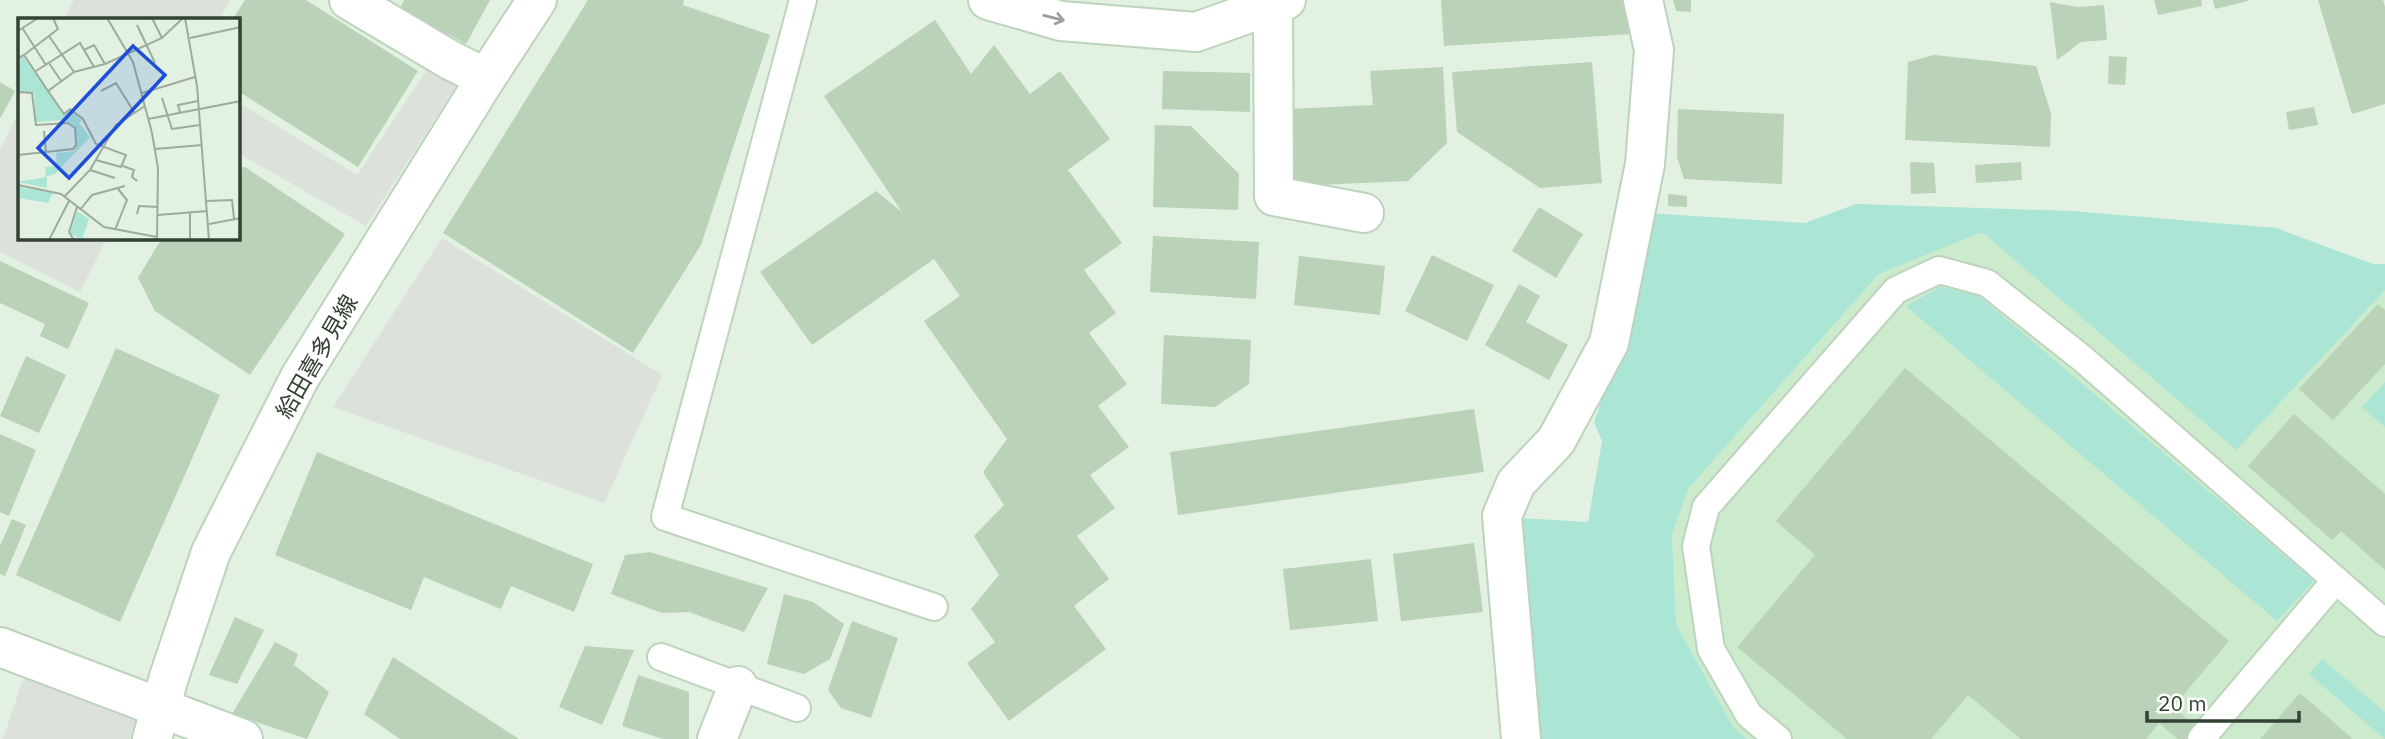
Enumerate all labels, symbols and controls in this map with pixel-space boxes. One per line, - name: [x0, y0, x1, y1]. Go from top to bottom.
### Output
- one-way arrow: [1042, 12, 1065, 25]
- inset map: [18, 18, 240, 240]
- street label: 給田喜多見線: [269, 289, 363, 423]
- scale bar: [2147, 680, 2299, 724]
- text: 20 m: [2158, 689, 2207, 717]

